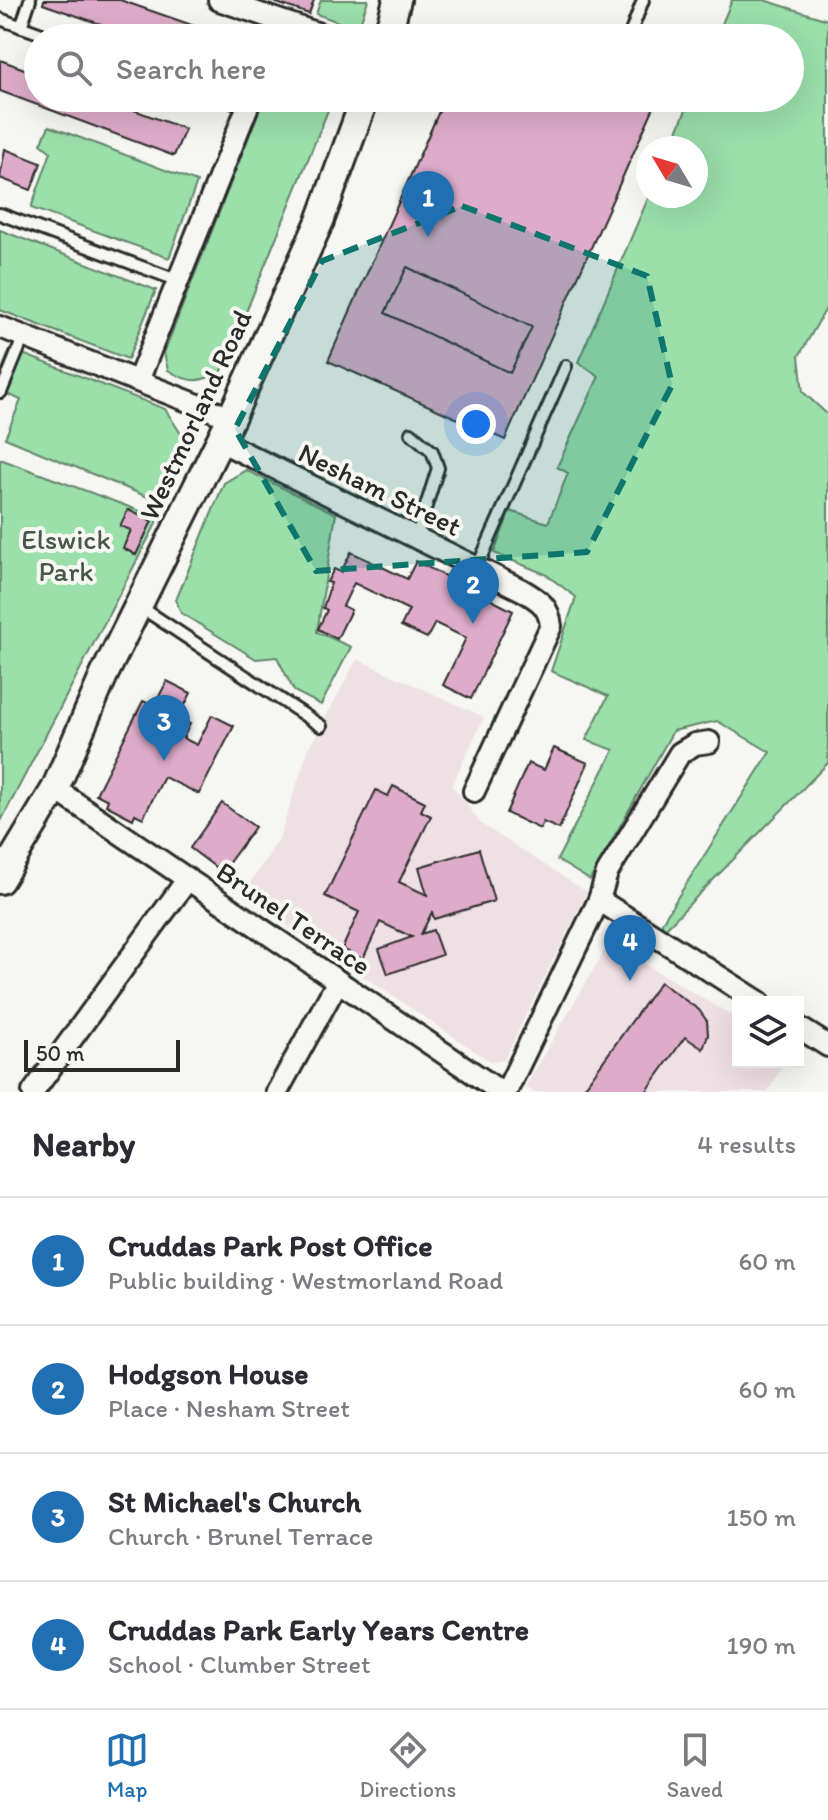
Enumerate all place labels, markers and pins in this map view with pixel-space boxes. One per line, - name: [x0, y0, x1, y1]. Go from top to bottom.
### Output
- pin: 1: [402, 171, 454, 237]
- pin: 2: [447, 558, 499, 624]
- pin: 3: [138, 695, 190, 761]
- pin: 4: [604, 915, 656, 981]

